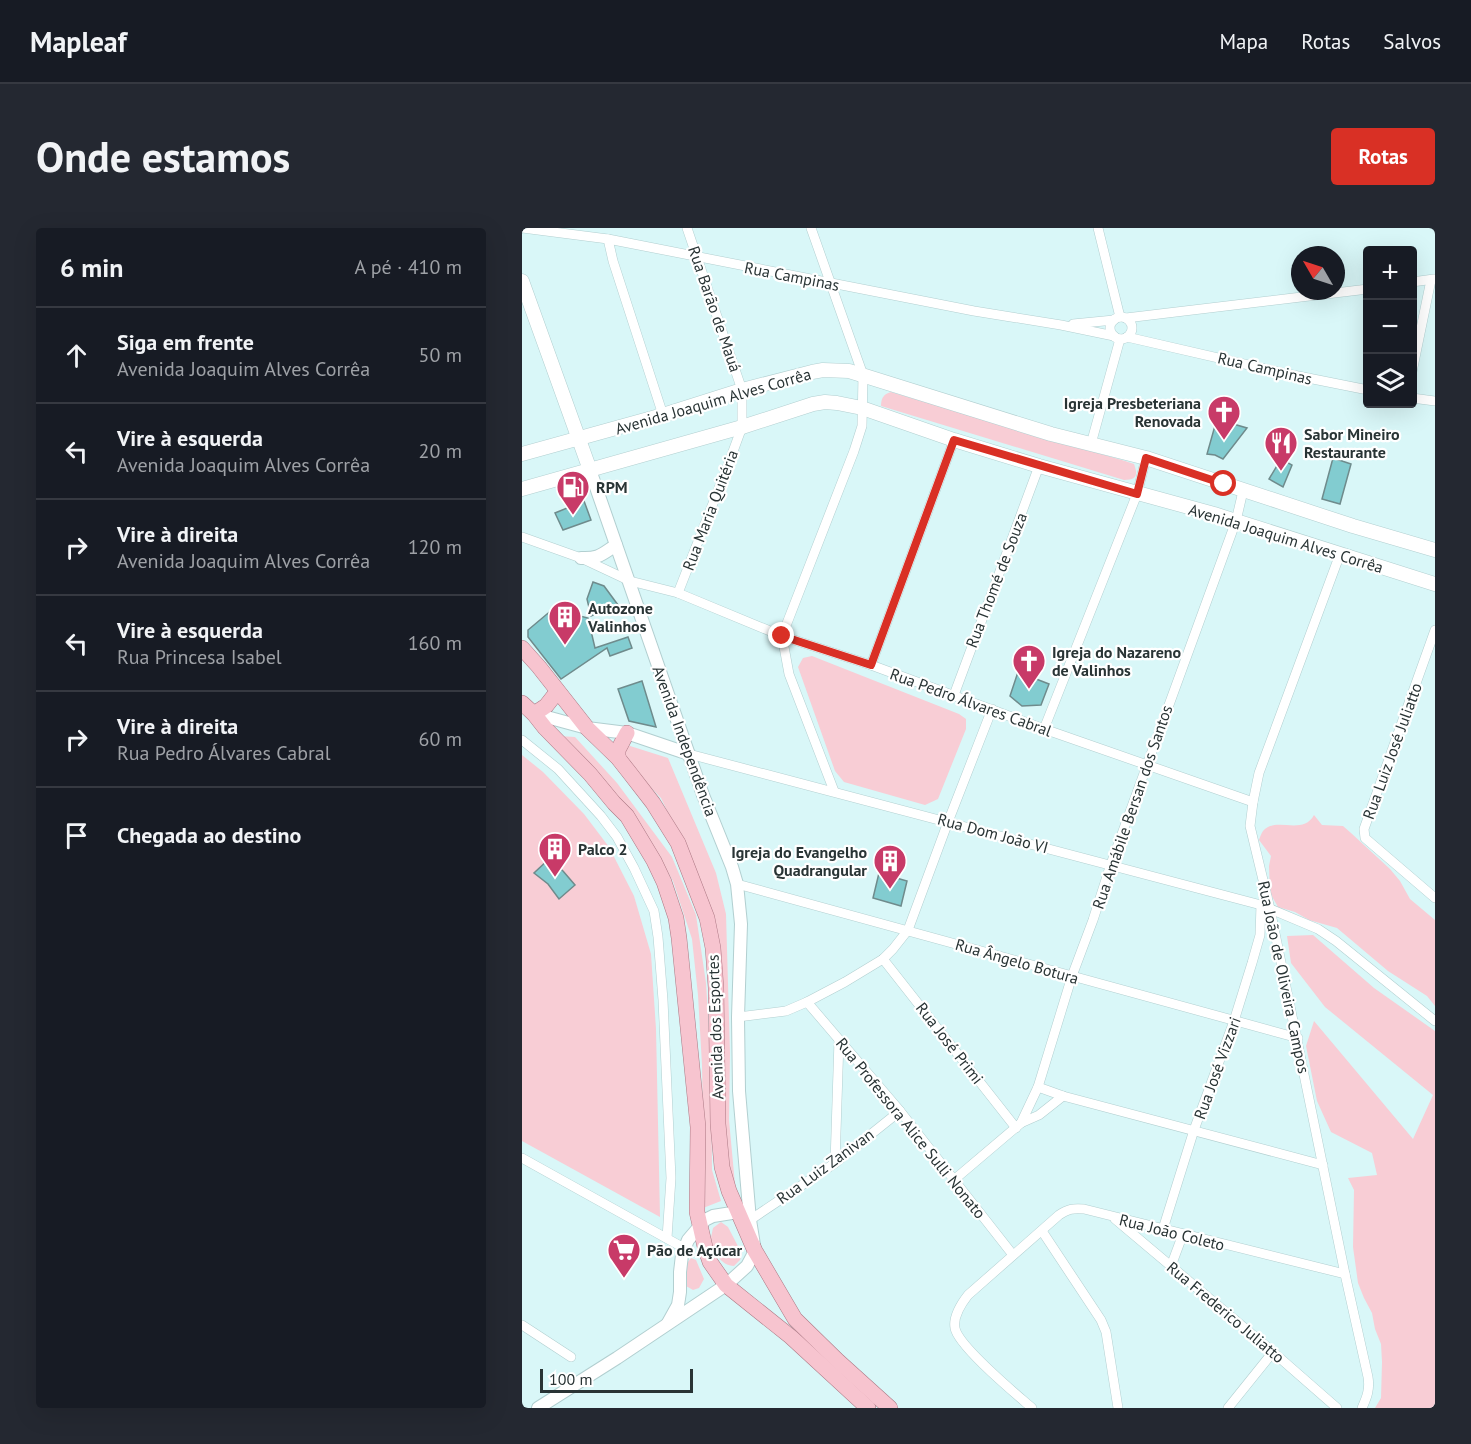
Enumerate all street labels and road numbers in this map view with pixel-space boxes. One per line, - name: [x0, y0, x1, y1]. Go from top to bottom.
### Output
- street label: Rua Barão de Mauá: [684, 243, 746, 375]
- street label: Rua Campinas: [743, 257, 841, 295]
- street label: Rua Campinas: [1216, 347, 1314, 389]
- street label: Avenida Joaquim Alves Corrêa: [613, 363, 813, 439]
- street label: Rua Maria Quitéria: [678, 447, 742, 573]
- street label: Avenida Joaquim Alves Corrêa: [1186, 499, 1386, 577]
- street label: Rua Thomé de Souza: [961, 510, 1031, 650]
- street label: Avenida Independência: [648, 663, 722, 819]
- street label: Rua Pedro Álvares Cabral: [887, 663, 1055, 741]
- street label: Rua Luiz José Juliatto: [1358, 680, 1426, 822]
- street label: Rua Amábile Bersan dos Santos: [1088, 702, 1176, 912]
- street label: Rua Dom João VI: [935, 809, 1051, 857]
- street label: Rua João de Oliveira Campos: [1254, 879, 1314, 1075]
- street label: Rua Ângelo Botura: [953, 934, 1081, 988]
- street label: Avenida dos Esportes: [702, 954, 728, 1100]
- street label: Rua José Primi: [912, 998, 988, 1088]
- street label: Rua José Vizzari: [1189, 1014, 1245, 1122]
- street label: Rua Professora Alice Sulli Nonato: [832, 1033, 990, 1223]
- street label: Rua Luiz Zanivan: [772, 1124, 878, 1208]
- street label: Rua João Coleto: [1117, 1209, 1227, 1255]
- street label: Rua Frederico Juliatto: [1163, 1257, 1289, 1367]

